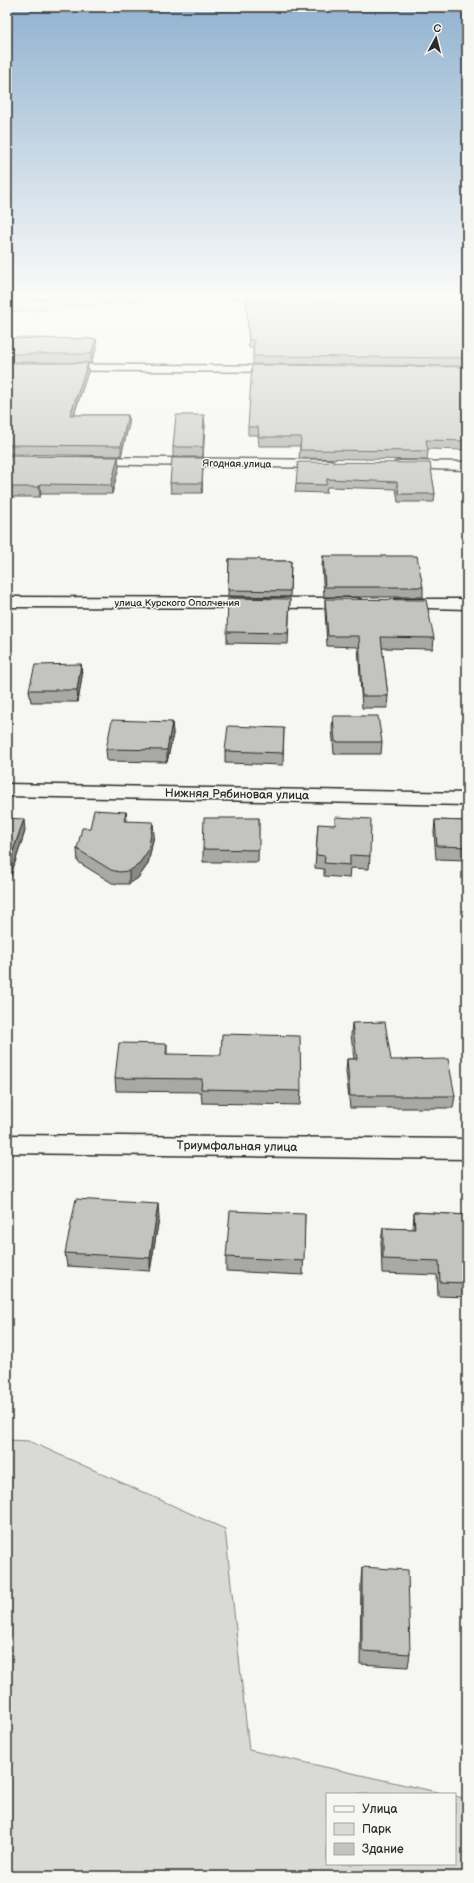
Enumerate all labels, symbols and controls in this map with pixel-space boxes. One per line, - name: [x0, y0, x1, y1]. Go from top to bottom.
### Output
- north arrow: [416, 18, 456, 58]
- text: С: [433, 22, 442, 36]
- street label: Ягодная улица: [202, 457, 272, 471]
- street label: улица Курского Ополчения: [114, 597, 240, 609]
- street label: Нижняя Рябиновая улица: [165, 786, 309, 803]
- street label: Триумфальная улица: [176, 1138, 297, 1155]
- legend: [326, 1793, 456, 1865]
- text: Улица: [362, 1802, 398, 1817]
- text: Парк: [362, 1822, 392, 1837]
- text: Здание: [362, 1842, 404, 1857]

